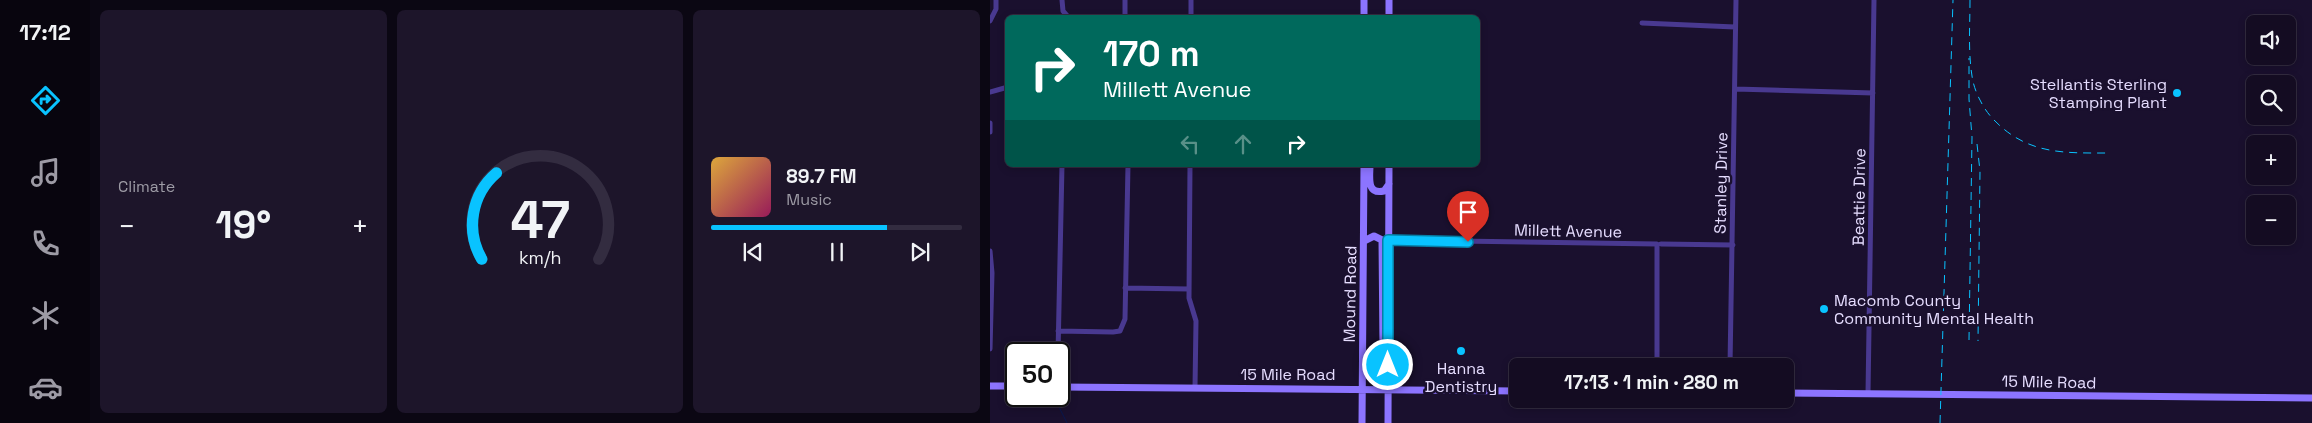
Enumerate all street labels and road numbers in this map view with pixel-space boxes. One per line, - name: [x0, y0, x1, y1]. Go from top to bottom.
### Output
- street label: Stanley Drive: [1710, 132, 1732, 234]
- street label: Beattie Drive: [1848, 148, 1870, 246]
- street label: Millett Avenue: [1514, 220, 1622, 242]
- street label: Mound Road: [1339, 245, 1361, 343]
- street label: 15 Mile Road: [1241, 364, 1335, 385]
- street label: 15 Mile Road: [2001, 371, 2097, 393]

